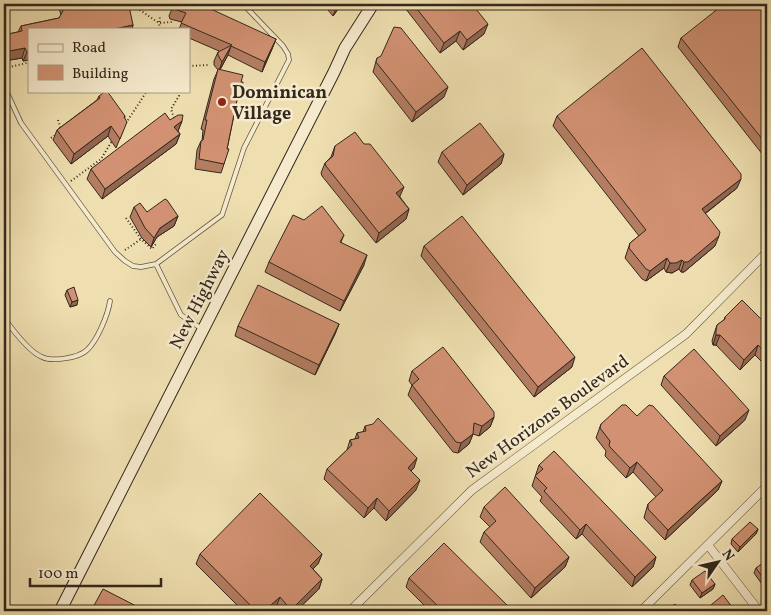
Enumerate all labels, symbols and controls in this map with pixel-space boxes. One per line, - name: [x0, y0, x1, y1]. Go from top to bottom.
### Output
- legend: [28, 28, 190, 92]
- text: Road: [72, 38, 106, 59]
- text: Building: [72, 64, 129, 85]
- place label: Dominican Village: [232, 81, 327, 127]
- marker: Dominican Village: [216, 96, 228, 108]
- street label: New Highway: [164, 245, 236, 354]
- street label: New Horizons Boulevard: [461, 349, 635, 485]
- north arrow: [694, 538, 744, 588]
- text: N: [717, 546, 738, 565]
- scale bar: [30, 555, 161, 587]
- text: 100 m: [38, 564, 78, 585]

